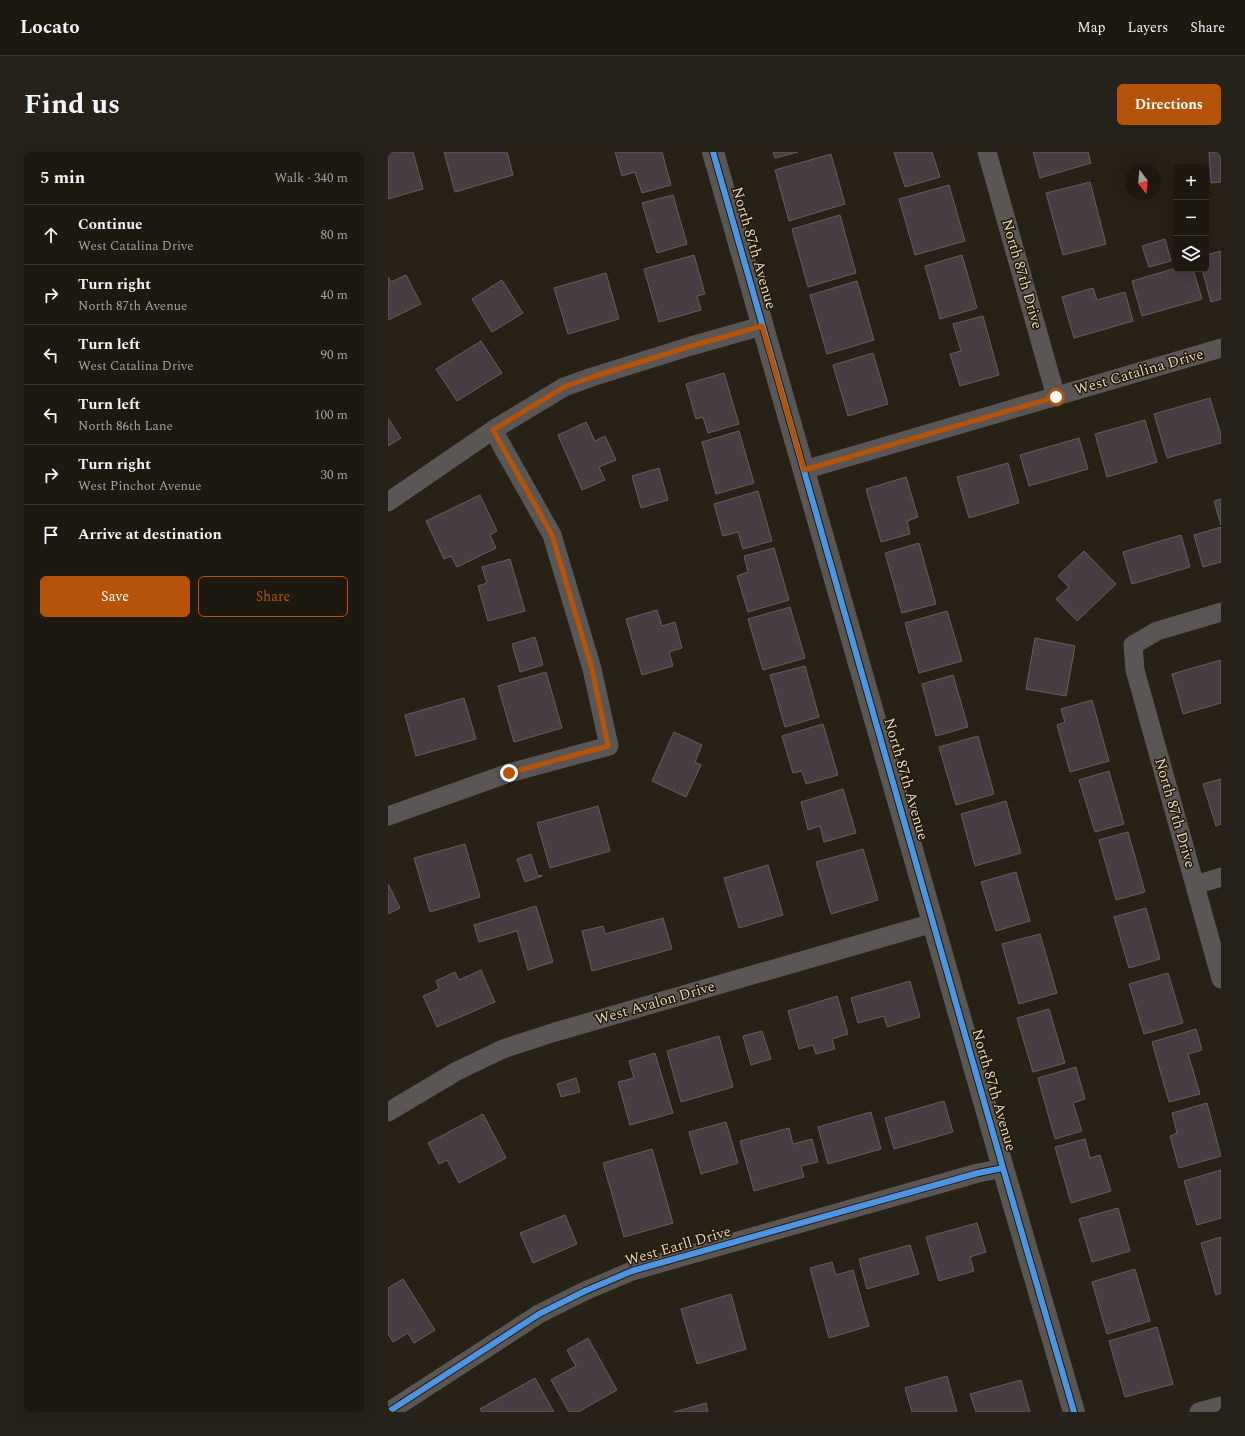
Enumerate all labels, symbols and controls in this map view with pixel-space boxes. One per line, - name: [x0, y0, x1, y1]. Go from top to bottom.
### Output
- text: Locato: [20, 13, 80, 42]
- text: Map: [1077, 17, 1106, 38]
- text: Layers: [1128, 17, 1168, 38]
- text: Share: [1190, 17, 1225, 38]
- text: Find us: [24, 83, 120, 126]
- button: Directions: [1117, 84, 1221, 125]
- north arrow: [1125, 164, 1161, 200]
- map controls: [1173, 164, 1209, 272]
- button: +: [1173, 164, 1209, 200]
- text: 5 min: [40, 165, 85, 191]
- text: Walk · 340 m: [274, 168, 348, 188]
- street label: North 87th Avenue: [726, 184, 782, 312]
- button: −: [1173, 200, 1209, 236]
- text: Continue: [78, 213, 143, 236]
- street label: North 87th Drive: [995, 216, 1049, 332]
- icon: ahead: [40, 224, 62, 246]
- text: 80 m: [321, 225, 348, 245]
- text: West Catalina Drive: [78, 236, 194, 256]
- button: layers: [1173, 236, 1209, 272]
- text: Turn right: [78, 273, 151, 296]
- icon: right: [40, 284, 62, 306]
- text: 40 m: [321, 285, 348, 305]
- text: North 87th Avenue: [78, 296, 187, 316]
- text: Turn left: [78, 333, 140, 356]
- street label: West Catalina Drive: [1072, 343, 1206, 401]
- icon: left: [40, 344, 62, 366]
- text: 90 m: [321, 345, 348, 365]
- text: West Catalina Drive: [78, 356, 194, 376]
- route start: [1047, 388, 1065, 406]
- text: Turn left: [78, 393, 140, 416]
- icon: left: [40, 404, 62, 426]
- text: 100 m: [314, 405, 348, 425]
- text: North 86th Lane: [78, 416, 173, 436]
- text: Turn right: [78, 453, 151, 476]
- icon: right: [40, 464, 62, 486]
- text: 30 m: [321, 465, 348, 485]
- text: West Pinchot Avenue: [78, 476, 202, 496]
- text: Arrive at destination: [78, 523, 222, 546]
- icon: arrive: [40, 524, 62, 546]
- button: Save: [40, 576, 190, 617]
- button: Share: [198, 576, 348, 617]
- street label: North 87th Avenue: [878, 715, 934, 843]
- street label: North 87th Drive: [1148, 755, 1202, 871]
- route end: [500, 764, 518, 782]
- street label: West Avalon Drive: [592, 975, 718, 1031]
- street label: North 87th Avenue: [966, 1026, 1022, 1154]
- street label: West Earll Drive: [622, 1220, 734, 1272]

